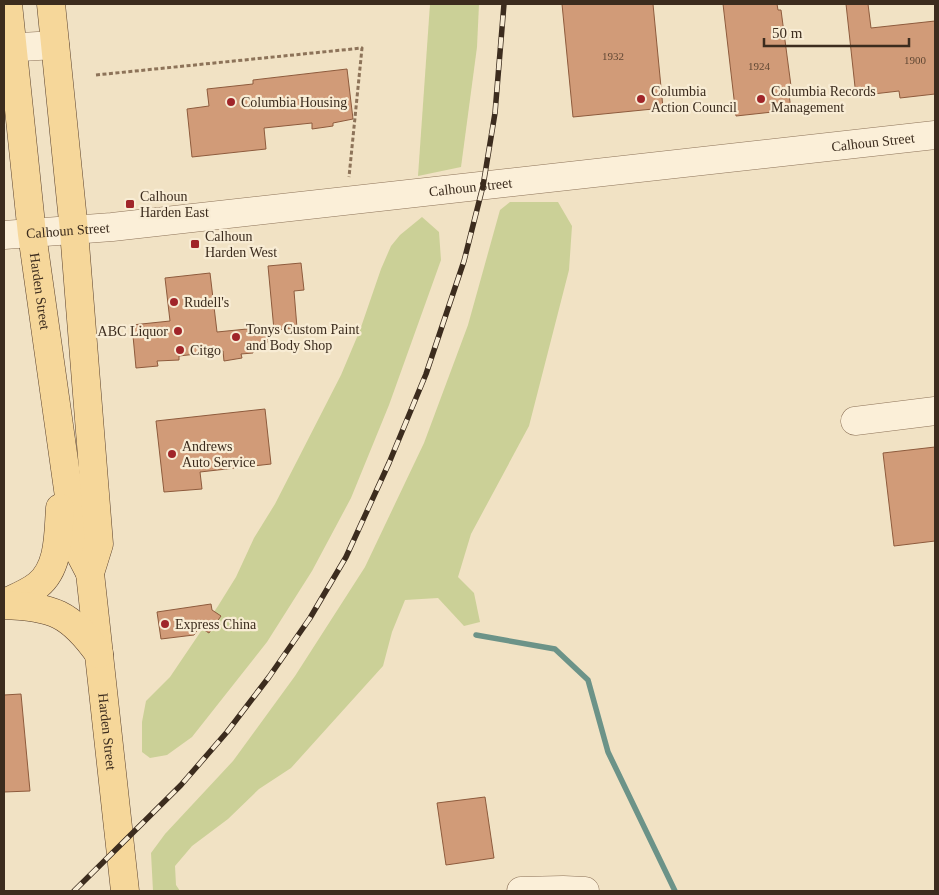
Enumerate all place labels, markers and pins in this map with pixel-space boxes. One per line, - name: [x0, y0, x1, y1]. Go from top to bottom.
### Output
- place label: Columbia Action Council: [651, 84, 737, 115]
- place label: Columbia Records Management: [771, 84, 876, 115]
- marker: Columbia Action Council: [635, 93, 647, 105]
- marker: Columbia Records Management: [755, 93, 767, 105]
- place label: Columbia Housing: [241, 95, 347, 110]
- marker: Columbia Housing: [225, 96, 237, 108]
- place label: Calhoun Harden East: [140, 189, 209, 220]
- marker: Calhoun Harden East: [124, 198, 136, 210]
- place label: Calhoun Harden West: [205, 229, 277, 260]
- marker: Calhoun Harden West: [189, 238, 201, 250]
- place label: Rudell's: [184, 295, 229, 310]
- marker: Rudell's: [168, 296, 180, 308]
- place label: Tonys Custom Paint and Body Shop: [246, 322, 359, 353]
- place label: ABC Liquor: [98, 324, 168, 339]
- marker: ABC Liquor: [172, 325, 184, 337]
- marker: Tonys Custom Paint and Body Shop: [230, 331, 242, 343]
- place label: Citgo: [190, 343, 221, 358]
- marker: Citgo: [174, 344, 186, 356]
- place label: Andrews Auto Service: [182, 439, 255, 470]
- marker: Andrews Auto Service: [166, 448, 178, 460]
- place label: Express China: [175, 617, 257, 632]
- marker: Express China: [159, 618, 171, 630]

